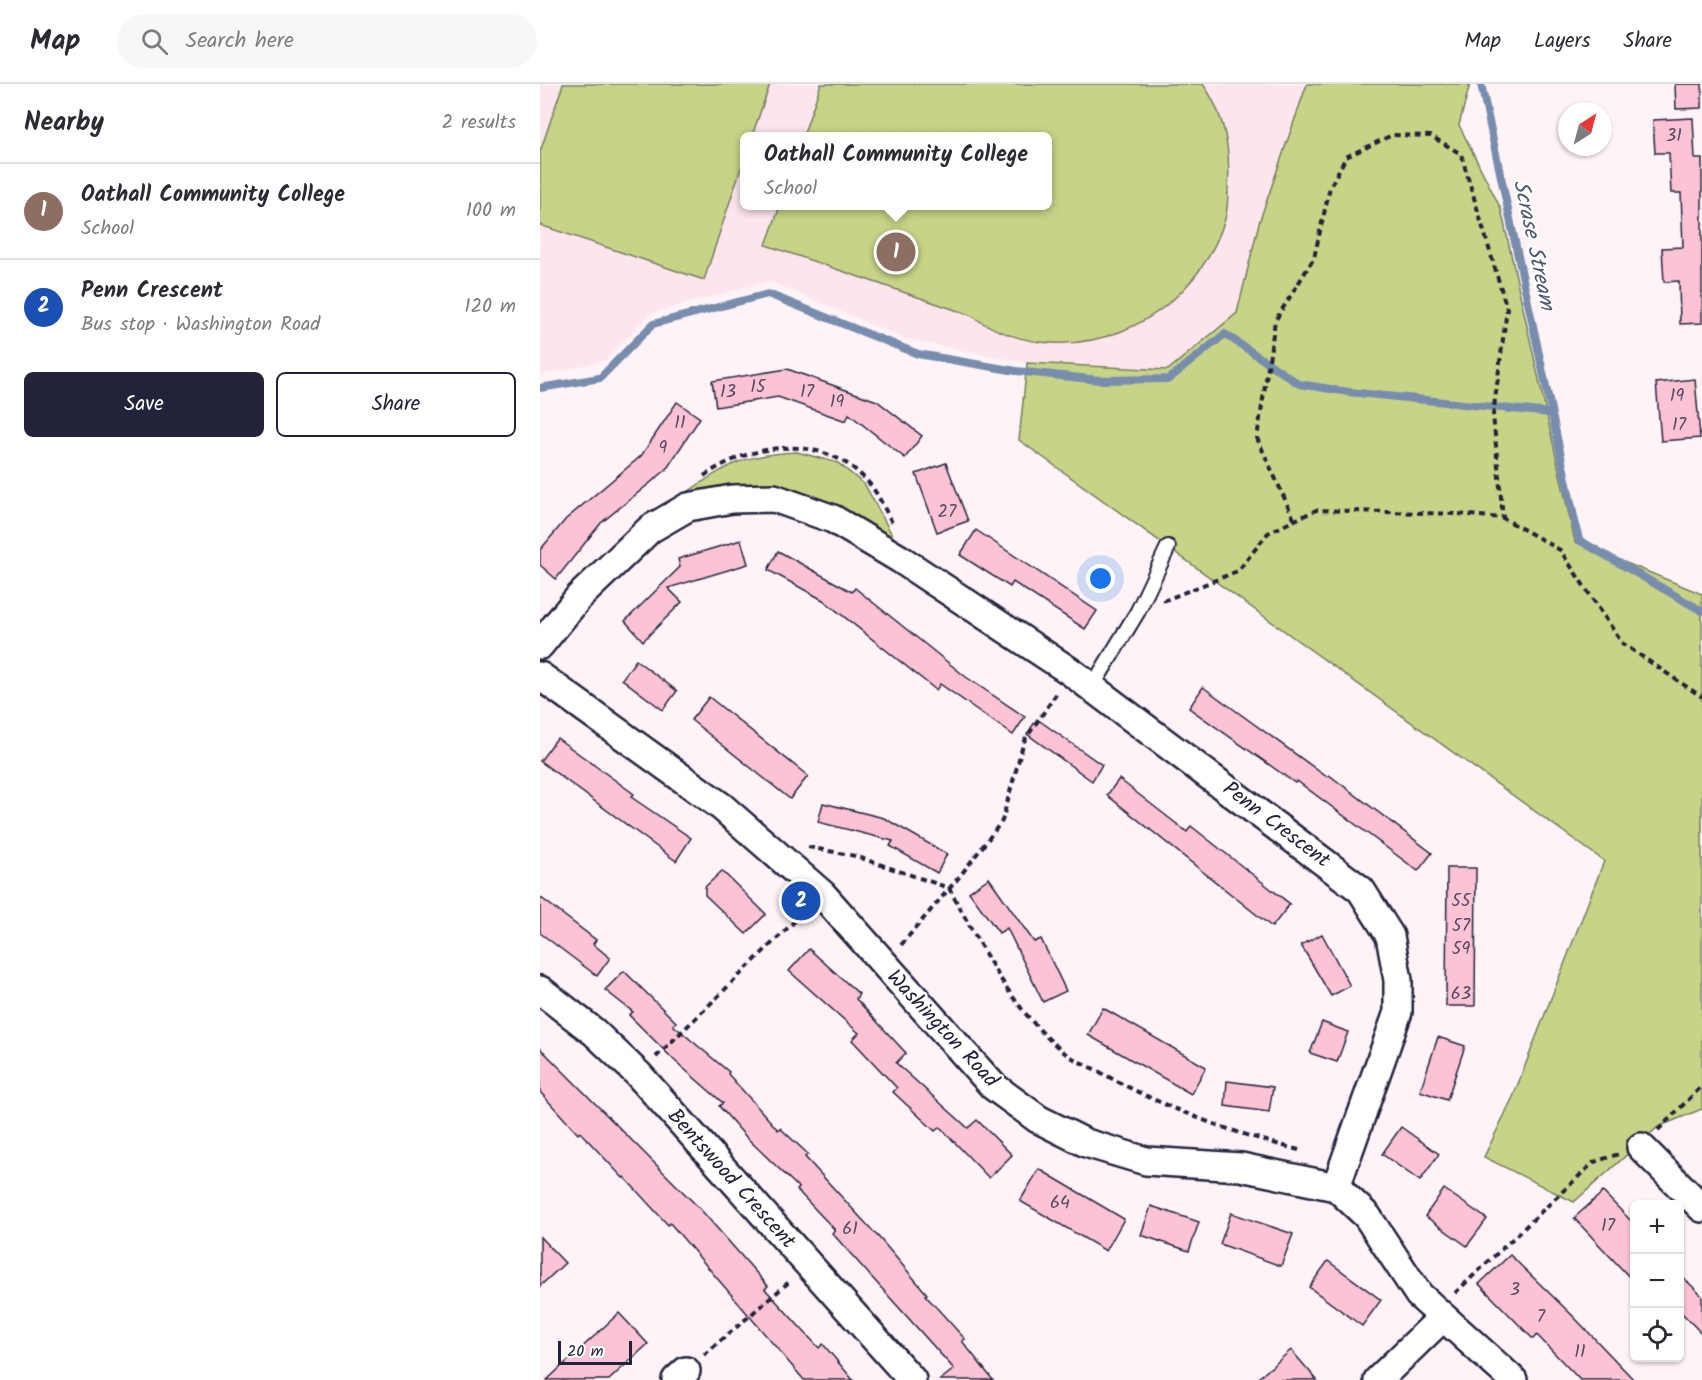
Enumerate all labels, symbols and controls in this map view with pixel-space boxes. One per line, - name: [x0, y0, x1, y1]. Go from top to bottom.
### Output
- search box: [117, 14, 537, 68]
- text: Map: [30, 19, 81, 64]
- text: Search here: [186, 24, 294, 59]
- icon: search: [138, 25, 171, 58]
- text: Map: [1464, 25, 1501, 58]
- text: Layers: [1534, 25, 1590, 58]
- text: Share: [1623, 25, 1672, 58]
- text: Nearby: [24, 102, 104, 144]
- north arrow: [1558, 102, 1612, 156]
- text: 2 results: [441, 107, 516, 139]
- house number: 31: [1666, 122, 1682, 151]
- popup: [740, 132, 1052, 210]
- text: Oathall Community College: [764, 138, 1028, 173]
- text: School: [764, 173, 817, 205]
- water label: Scrase Stream: [1502, 177, 1564, 315]
- text: Oathall Community College: [81, 178, 345, 213]
- text: 1: [40, 195, 47, 227]
- text: 100 m: [466, 195, 516, 227]
- text: School: [81, 213, 134, 245]
- pin: 1: [876, 230, 916, 274]
- text: Penn Crescent: [81, 274, 223, 309]
- text: 2: [38, 291, 49, 323]
- text: 120 m: [464, 291, 516, 323]
- text: Bus stop · Washington Road: [81, 309, 320, 341]
- button: Save: [24, 372, 264, 437]
- button: Share: [276, 372, 516, 437]
- house number: 15: [750, 373, 767, 402]
- house number: 13: [720, 378, 736, 407]
- house number: 17: [800, 378, 815, 407]
- house number: 19: [1670, 382, 1684, 411]
- house number: 19: [830, 388, 844, 417]
- house number: 11: [674, 409, 686, 438]
- house number: 17: [1672, 411, 1687, 440]
- house number: 9: [659, 434, 668, 463]
- house number: 27: [938, 498, 957, 527]
- your location: [1086, 564, 1115, 593]
- street label: Penn Crescent: [1215, 773, 1338, 877]
- pin: 2: [782, 878, 820, 924]
- house number: 55: [1451, 887, 1472, 916]
- house number: 57: [1452, 912, 1471, 941]
- house number: 59: [1452, 935, 1470, 964]
- street label: Washington Road: [878, 962, 1006, 1096]
- house number: 63: [1451, 980, 1471, 1009]
- street label: Bentswood Crescent: [659, 1101, 804, 1257]
- house number: 64: [1050, 1189, 1070, 1218]
- map controls: [1630, 1200, 1684, 1362]
- button: +: [1630, 1200, 1684, 1254]
- house number: 17: [1601, 1212, 1616, 1241]
- house number: 61: [842, 1215, 858, 1244]
- button: −: [1630, 1254, 1684, 1308]
- house number: 3: [1510, 1276, 1520, 1305]
- house number: 7: [1537, 1303, 1546, 1332]
- button: locate: [1630, 1308, 1684, 1362]
- scale bar: [558, 1338, 632, 1366]
- house number: 11: [1574, 1338, 1586, 1367]
- text: 20 m: [567, 1339, 603, 1364]

